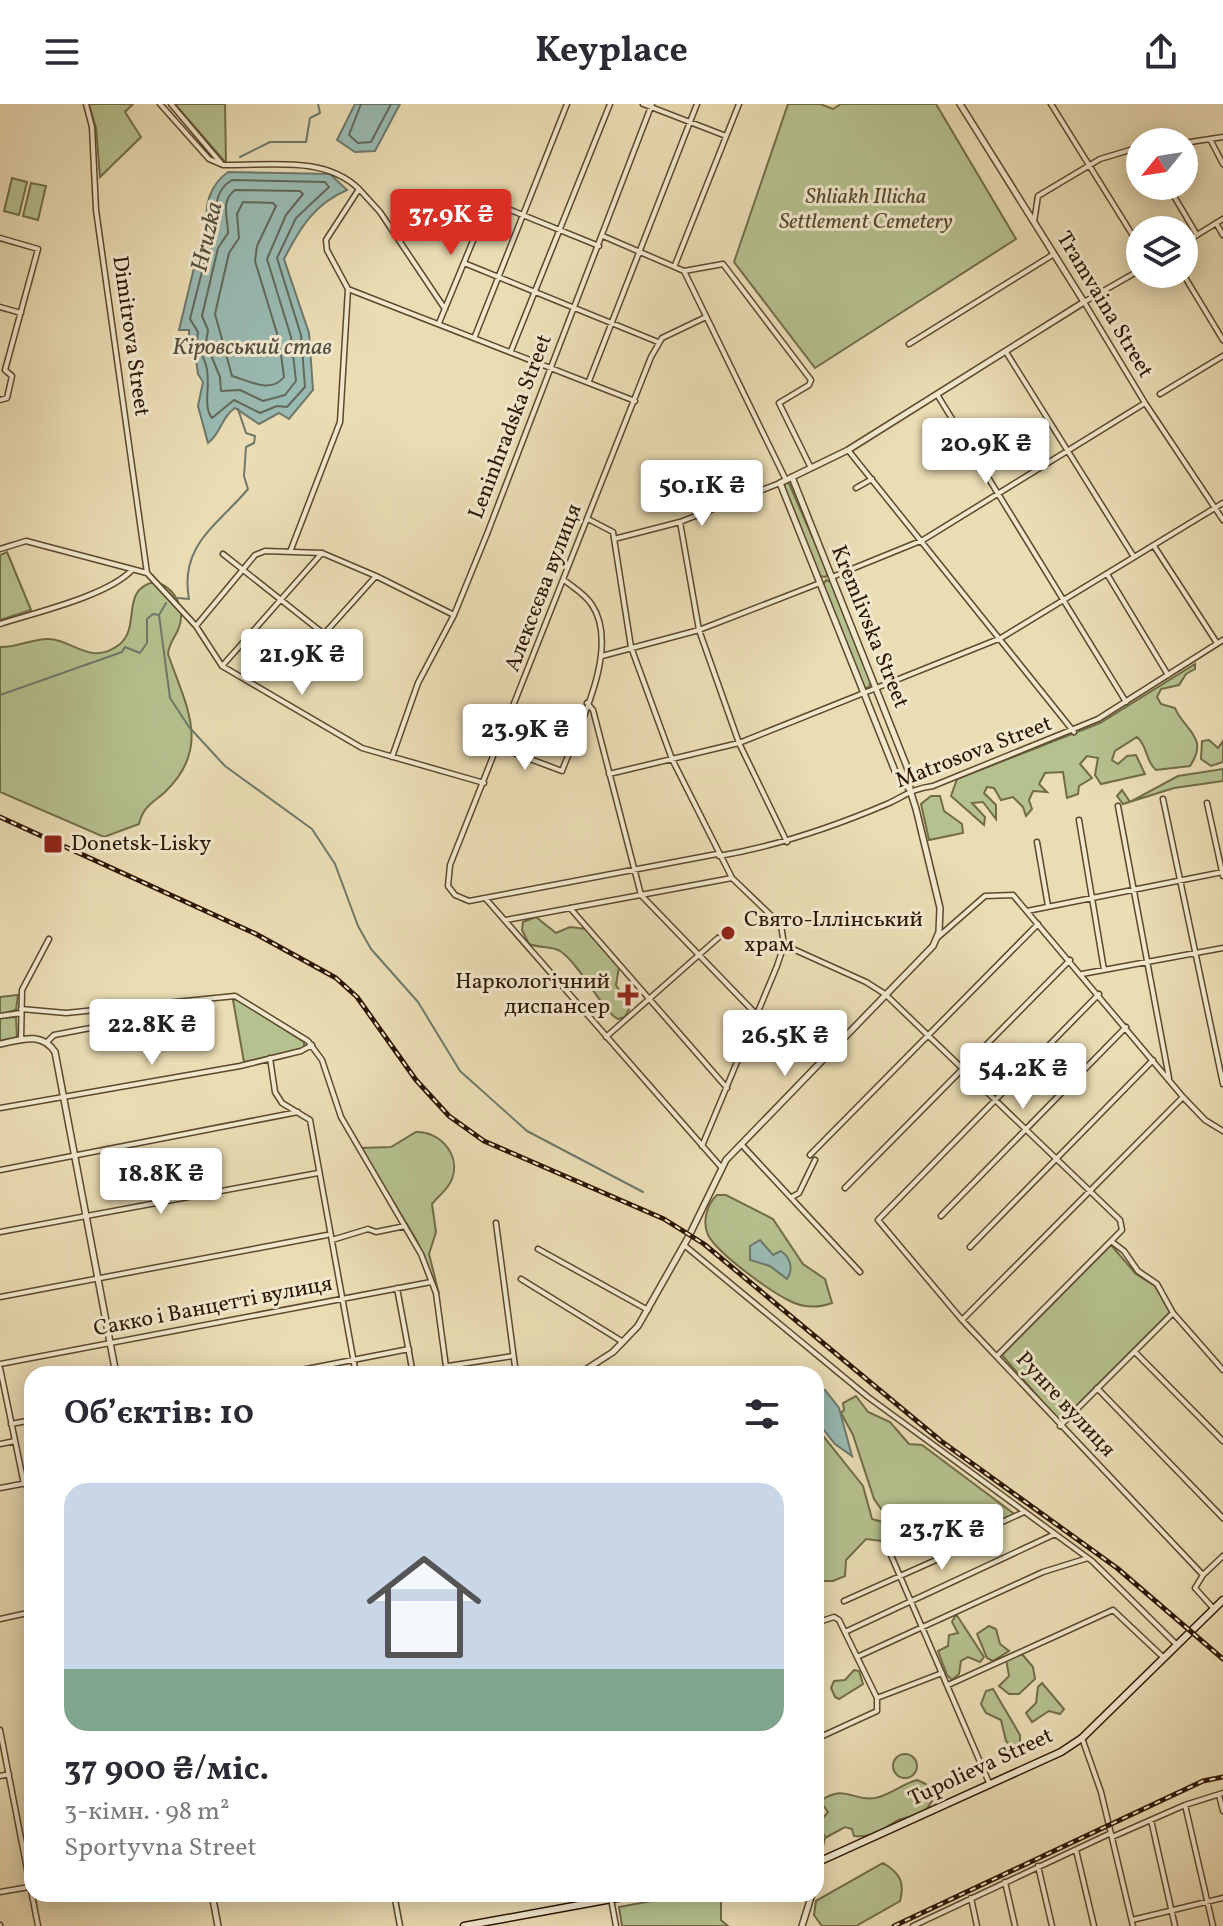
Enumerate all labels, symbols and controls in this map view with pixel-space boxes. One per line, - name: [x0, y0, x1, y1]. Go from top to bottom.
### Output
- text: Keyplace: [535, 27, 688, 77]
- icon: menu: [40, 30, 84, 74]
- icon: share: [1139, 30, 1183, 74]
- north arrow: [1126, 128, 1198, 200]
- map controls: [1126, 128, 1198, 288]
- park label: Shliakh Illicha Settlement Cemetery: [779, 182, 953, 238]
- pin: 37.9K ₴: [377, 189, 525, 257]
- text: 37.9K ₴: [408, 197, 494, 233]
- water label: Hruzka: [183, 198, 233, 276]
- button: layers: [1126, 216, 1198, 288]
- street label: Tramvaina Street: [1048, 226, 1160, 384]
- street label: Dimitrova Street: [103, 254, 157, 419]
- street label: Leninhradska Street: [461, 330, 561, 524]
- water label: Кіровський став: [172, 331, 332, 365]
- pin: 20.9K ₴: [912, 418, 1060, 486]
- text: 20.9K ₴: [940, 426, 1032, 462]
- pin: 50.1K ₴: [628, 460, 776, 528]
- text: 50.1K ₴: [659, 468, 745, 504]
- street label: Алексєєва вулиця: [498, 499, 590, 677]
- street label: Kremlivska Street: [822, 541, 916, 713]
- pin: 21.9K ₴: [228, 629, 376, 697]
- text: 21.9K ₴: [259, 637, 345, 673]
- pin: 23.9K ₴: [451, 704, 599, 772]
- street label: Matrosova Street: [891, 709, 1057, 797]
- text: 23.9K ₴: [481, 712, 569, 748]
- place label: Donetsk-Lisky: [71, 829, 211, 860]
- marker: Donetsk-Lisky: [42, 833, 64, 855]
- place label: Свято-Іллінський храм: [744, 905, 923, 961]
- marker: Свято-Іллінський храм: [719, 924, 737, 942]
- place label: Наркологічний диспансер: [455, 967, 610, 1023]
- marker: Наркологічний диспансер: [617, 984, 639, 1006]
- pin: 22.8K ₴: [78, 999, 226, 1067]
- text: 22.8K ₴: [108, 1007, 196, 1043]
- pin: 26.5K ₴: [711, 1010, 859, 1078]
- text: 26.5K ₴: [741, 1018, 829, 1054]
- pin: 54.2K ₴: [949, 1043, 1097, 1111]
- text: 54.2K ₴: [978, 1051, 1068, 1087]
- pin: 18.8K ₴: [87, 1148, 235, 1216]
- text: 18.8K ₴: [118, 1156, 204, 1192]
- street label: Сакко і Ванцетті вулиця: [91, 1269, 335, 1345]
- street label: Рунге вулиця: [1008, 1345, 1122, 1465]
- text: Об’єктів: 10: [64, 1391, 254, 1438]
- icon: filters: [740, 1392, 784, 1436]
- pin: 23.7K ₴: [868, 1504, 1016, 1572]
- text: 23.7K ₴: [899, 1512, 985, 1548]
- icon: home: [352, 1535, 496, 1679]
- street label: Tupolieva Street: [904, 1721, 1059, 1815]
- text: 37 900 ₴/міс.: [64, 1747, 269, 1794]
- text: 3-кімн. · 98 m²: [64, 1794, 230, 1830]
- text: Sportyvna Street: [64, 1830, 257, 1866]

